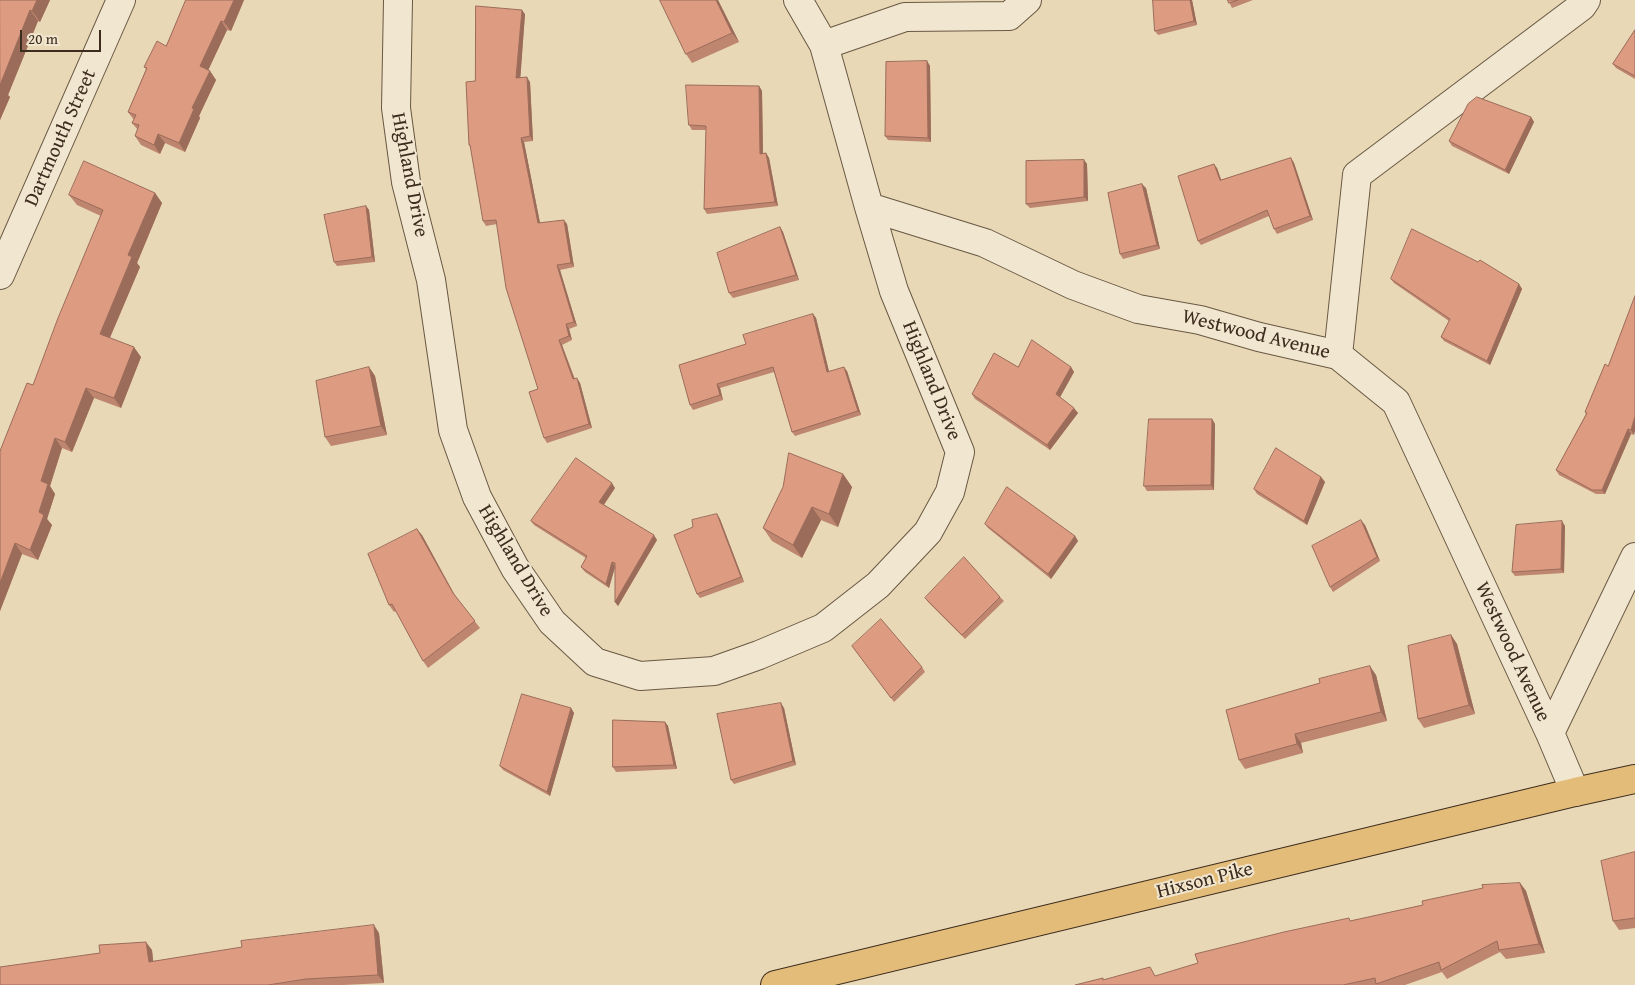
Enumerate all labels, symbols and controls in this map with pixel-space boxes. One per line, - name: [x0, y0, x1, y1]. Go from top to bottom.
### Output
- scale bar: [22, 20, 104, 52]
- text: 20 m: [28, 28, 58, 49]
- street label: Dartmouth Street: [20, 66, 102, 210]
- street label: Highland Drive: [385, 111, 433, 239]
- street label: Westwood Avenue: [1180, 305, 1332, 365]
- street label: Highland Drive: [896, 318, 966, 444]
- street label: Highland Drive: [472, 501, 558, 621]
- street label: Westwood Avenue: [1469, 578, 1555, 726]
- street label: Hixson Pike: [1154, 857, 1256, 905]

